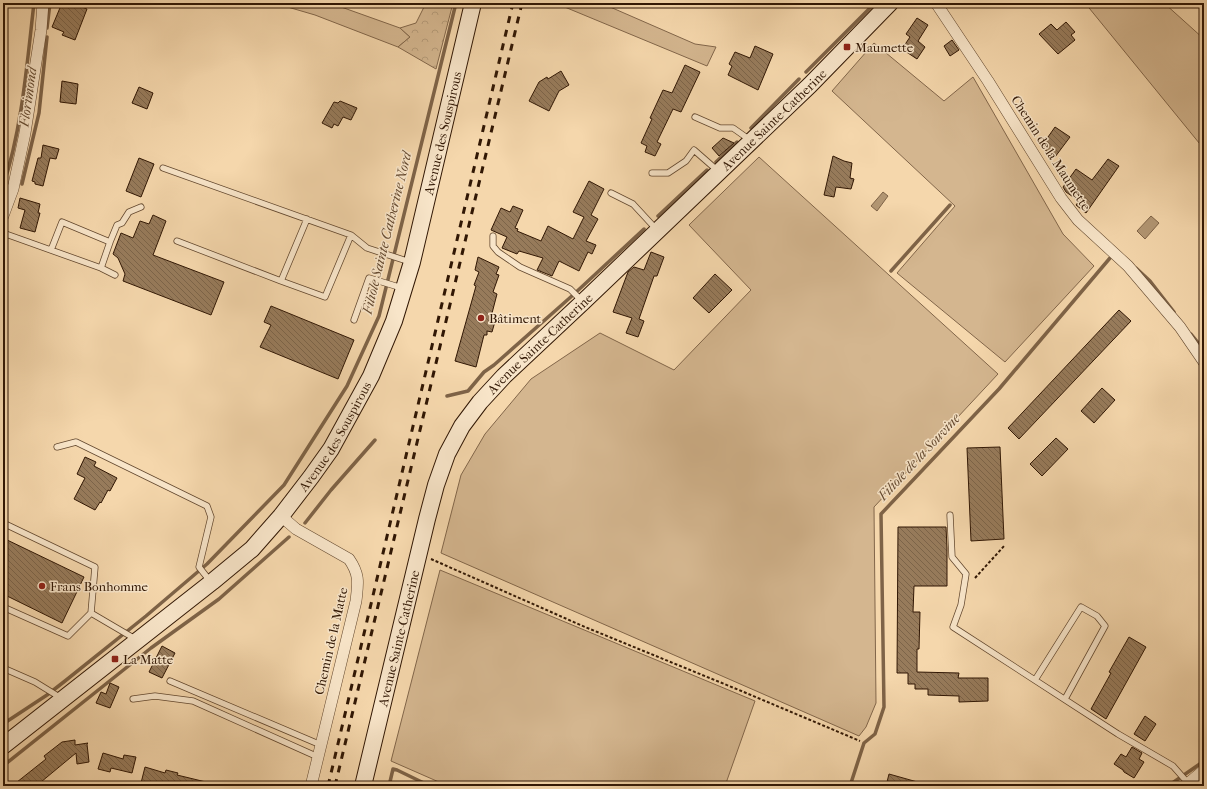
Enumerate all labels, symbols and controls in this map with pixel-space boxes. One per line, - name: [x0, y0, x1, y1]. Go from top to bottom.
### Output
- place label: Maumette: [855, 40, 914, 55]
- marker: Maumette: [842, 42, 852, 52]
- water label: Florimond: [15, 64, 41, 129]
- street label: Avenue Sainte-Catherine: [717, 65, 830, 174]
- street label: Avenue des Souspirous: [420, 70, 464, 197]
- street label: Chemin de la Maumette: [1008, 93, 1094, 214]
- water label: Filiole Sainte Catherine Nord: [358, 148, 416, 317]
- street label: Avenue Sainte-Catherine: [483, 289, 596, 398]
- place label: Bâtiment: [489, 311, 542, 326]
- marker: Bâtiment: [476, 313, 486, 323]
- street label: Avenue des Souspirous: [295, 379, 374, 495]
- water label: Filiole de la Souvine: [874, 410, 964, 505]
- street label: Avenue Sainte-Catherine: [375, 568, 422, 709]
- place label: Frans Bonhomme: [50, 579, 148, 594]
- marker: Frans Bonhomme: [37, 581, 47, 591]
- street label: Chemin de la Matte: [311, 585, 351, 696]
- place label: La Matte: [123, 652, 174, 667]
- marker: La Matte: [110, 654, 120, 664]

